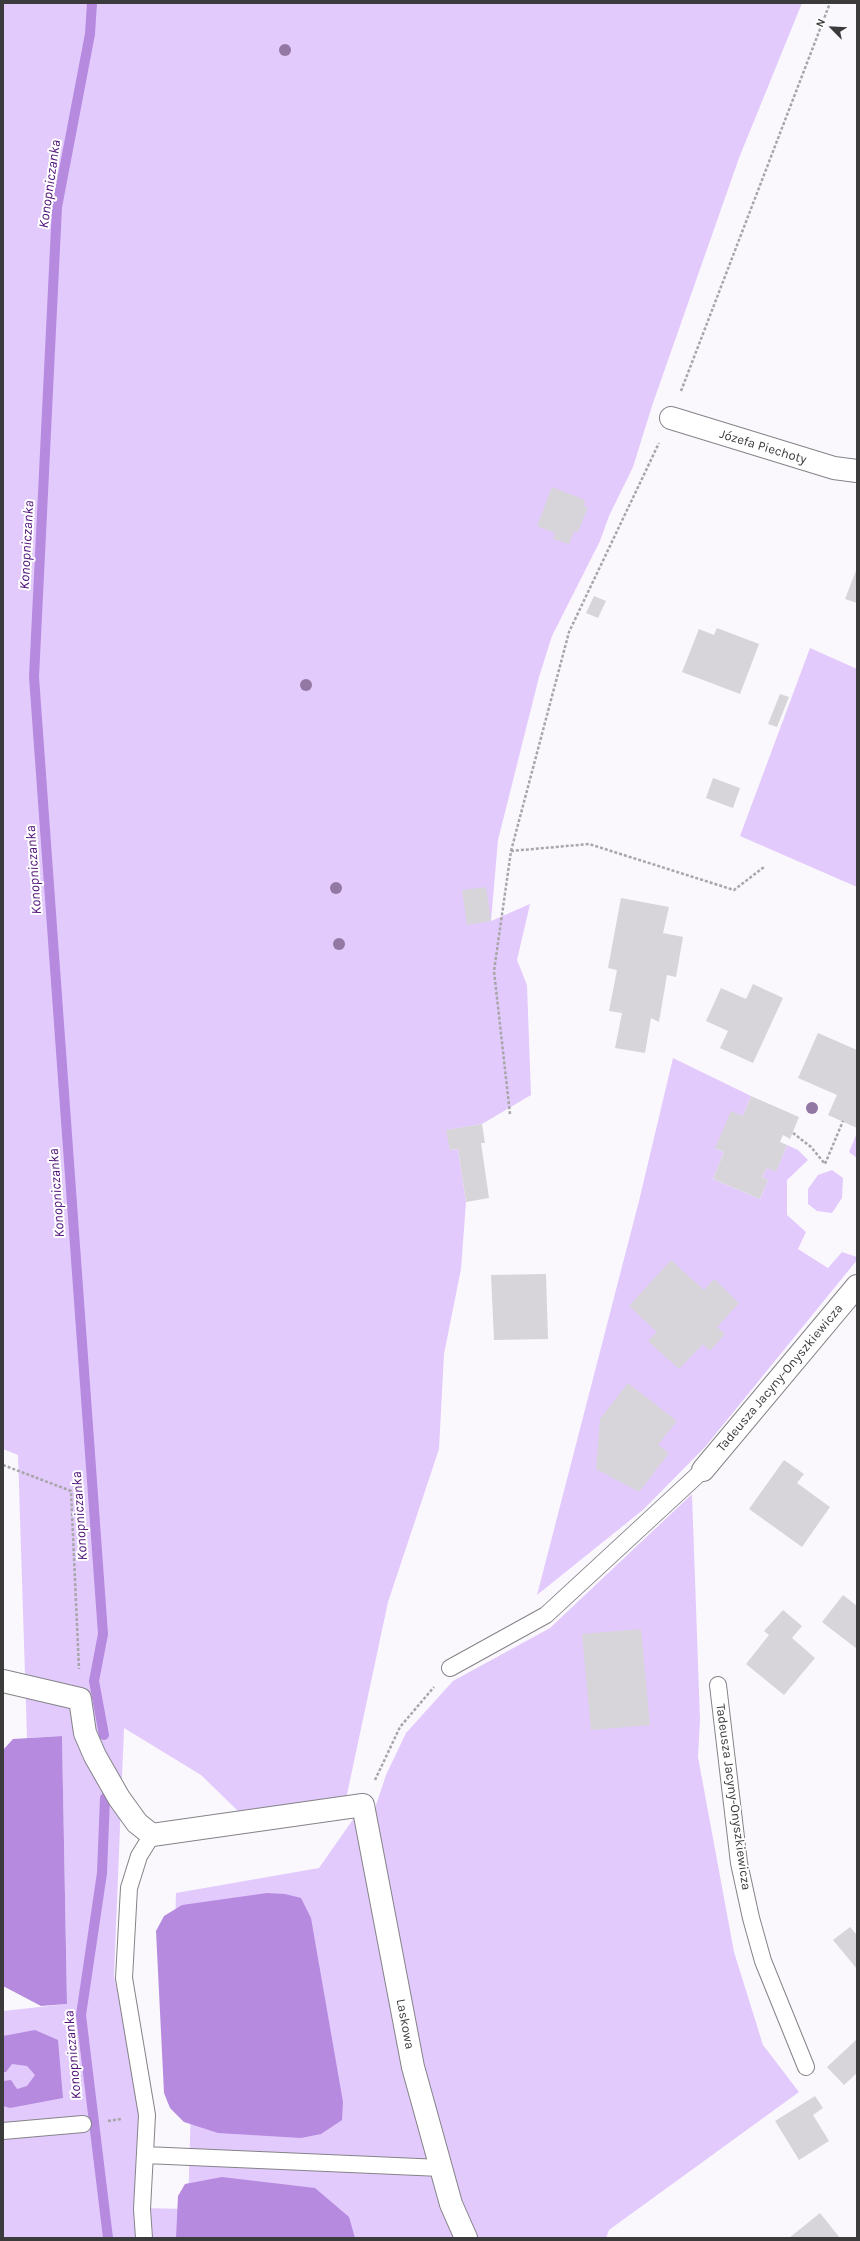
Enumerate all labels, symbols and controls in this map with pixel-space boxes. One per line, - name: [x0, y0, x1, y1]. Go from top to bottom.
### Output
- north arrow: [812, 8, 852, 48]
- text: N: [813, 17, 828, 29]
- water label: Konopniczanka: [35, 139, 65, 229]
- street label: Józefa Piechoty: [718, 426, 808, 468]
- water label: Konopniczanka: [16, 500, 38, 590]
- water label: Konopniczanka: [23, 825, 45, 915]
- water label: Konopniczanka: [46, 1148, 68, 1238]
- street label: Tadeusza Jacyny-Onyszkiewicza: [714, 1301, 846, 1455]
- water label: Konopniczanka: [69, 1471, 91, 1561]
- street label: Tadeusza Jacyny-Onyszkiewicza: [712, 1703, 754, 1891]
- street label: Laskowa: [392, 1997, 418, 2051]
- water label: Konopniczanka: [61, 2010, 85, 2100]

